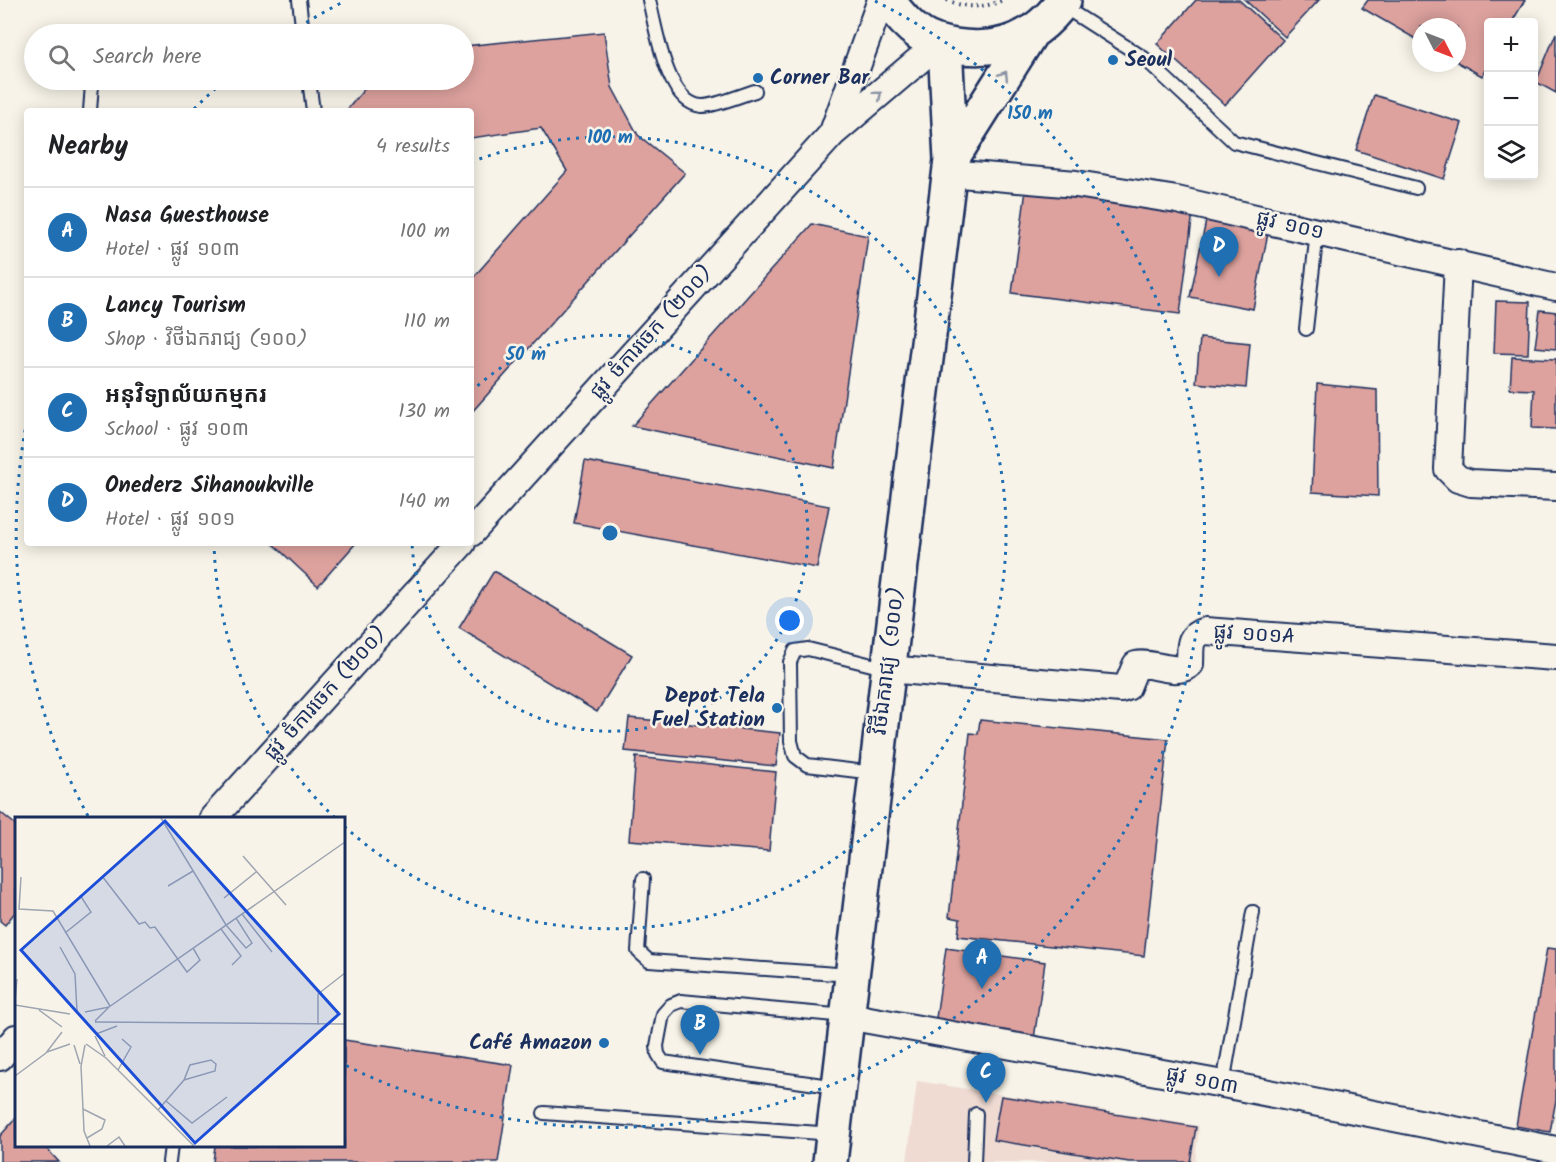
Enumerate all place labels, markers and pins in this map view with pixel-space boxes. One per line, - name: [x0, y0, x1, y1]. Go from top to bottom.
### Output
- place label: Seoul: [1125, 44, 1173, 77]
- marker: Seoul: [1106, 53, 1120, 67]
- place label: Corner Bar: [770, 62, 871, 95]
- marker: Corner Bar: [751, 71, 765, 85]
- pin: D: [1200, 228, 1238, 277]
- centre of rings: [600, 523, 620, 543]
- place label: Depot Tela Fuel Station: [652, 680, 765, 737]
- marker: Depot Tela Fuel Station: [770, 701, 784, 715]
- pin: A: [962, 940, 1002, 989]
- pin: B: [680, 1006, 720, 1055]
- place label: Café Amazon: [469, 1027, 592, 1060]
- marker: Café Amazon: [597, 1036, 611, 1050]
- pin: C: [966, 1054, 1006, 1103]

